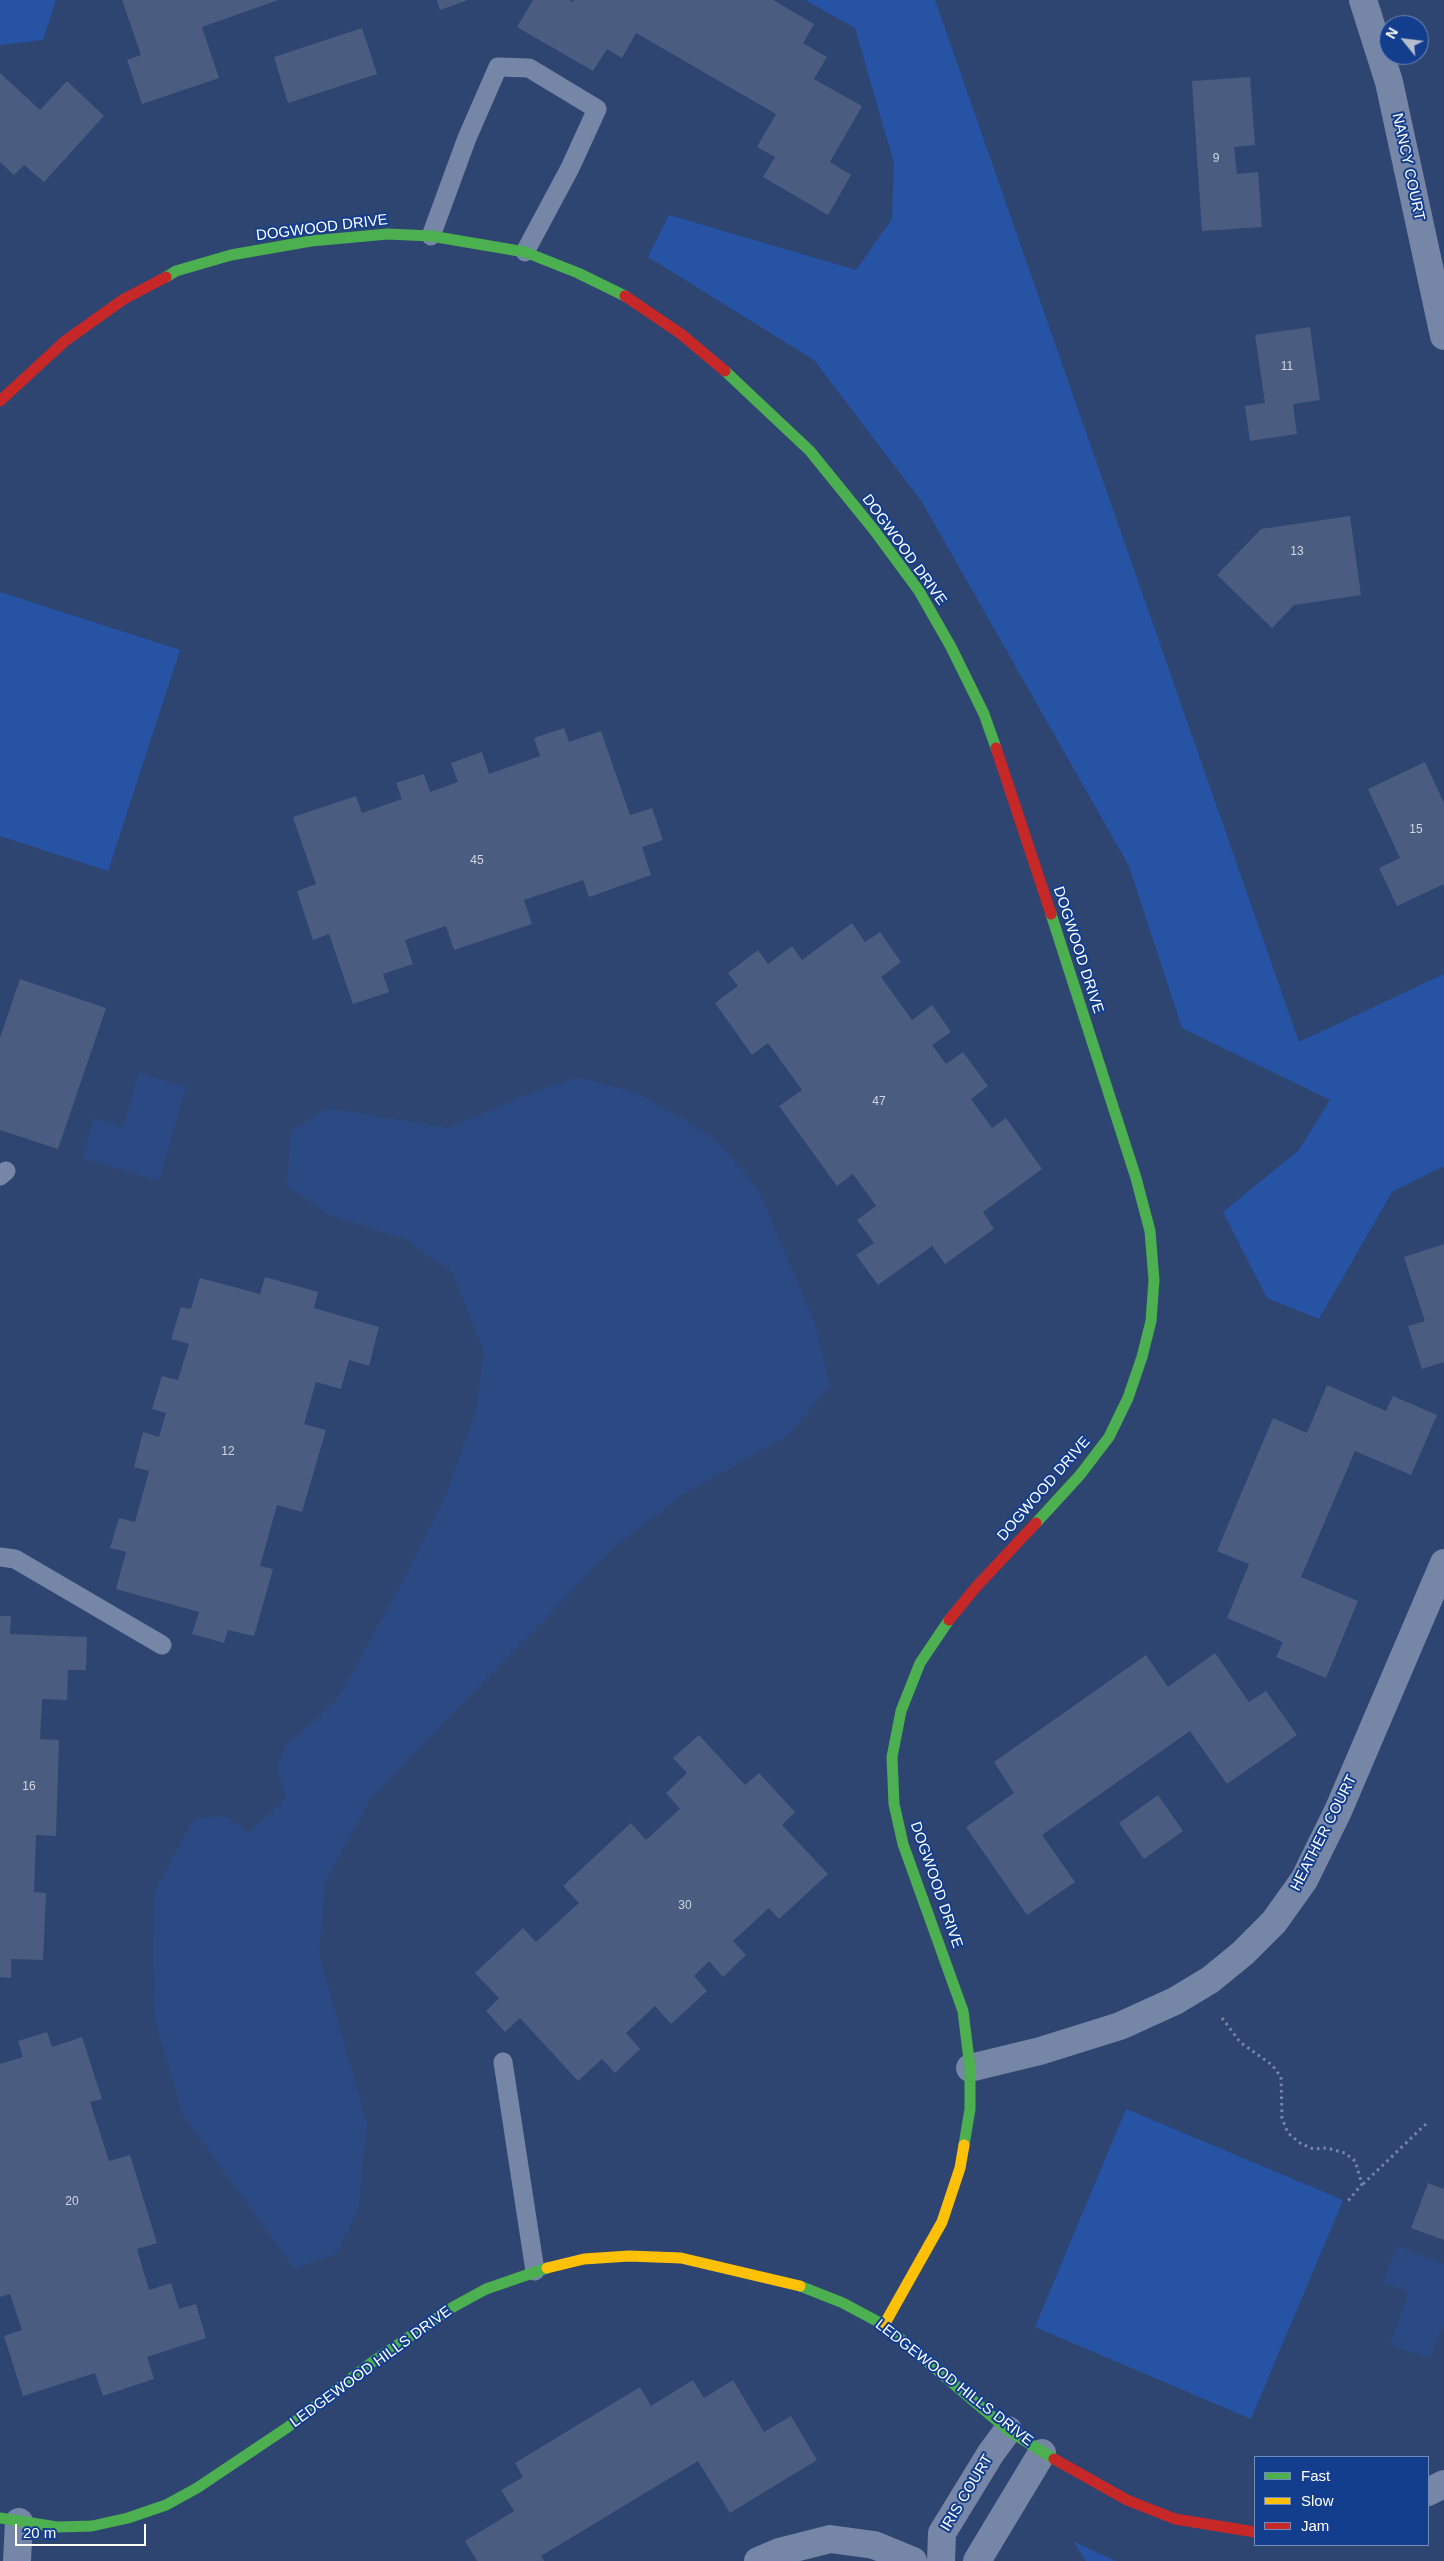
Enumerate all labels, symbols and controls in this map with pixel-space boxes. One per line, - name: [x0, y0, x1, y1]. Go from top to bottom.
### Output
- north arrow: [1379, 15, 1429, 65]
- text: N: [1382, 25, 1401, 42]
- street label: NANCY COURT: [1388, 111, 1428, 223]
- house number: 9: [1213, 152, 1219, 166]
- street label: DOGWOOD DRIVE: [255, 211, 389, 245]
- house number: 11: [1281, 360, 1293, 374]
- street label: DOGWOOD DRIVE: [858, 491, 950, 609]
- house number: 13: [1290, 545, 1304, 559]
- house number: 15: [1409, 823, 1423, 837]
- house number: 45: [470, 854, 484, 868]
- street label: DOGWOOD DRIVE: [1049, 884, 1107, 1016]
- house number: 47: [872, 1095, 886, 1109]
- street label: DOGWOOD DRIVE: [994, 1433, 1094, 1545]
- house number: 12: [221, 1445, 235, 1459]
- street label: HEATHER COURT: [1287, 1772, 1361, 1894]
- house number: 16: [22, 1780, 36, 1794]
- street label: DOGWOOD DRIVE: [906, 1819, 966, 1951]
- house number: 30: [678, 1899, 692, 1913]
- house number: 20: [65, 2195, 79, 2209]
- street label: LEDGEWOOD HILLS DRIVE: [287, 2302, 455, 2432]
- street label: LEDGEWOOD HILLS DRIVE: [872, 2316, 1036, 2450]
- street label: IRIS COURT: [937, 2451, 997, 2535]
- legend: [1254, 2456, 1429, 2546]
- text: Fast: [1301, 2467, 1330, 2484]
- text: Slow: [1301, 2492, 1334, 2509]
- scale bar: [18, 2514, 149, 2546]
- text: Jam: [1301, 2517, 1329, 2534]
- text: 20 m: [23, 2524, 56, 2541]

